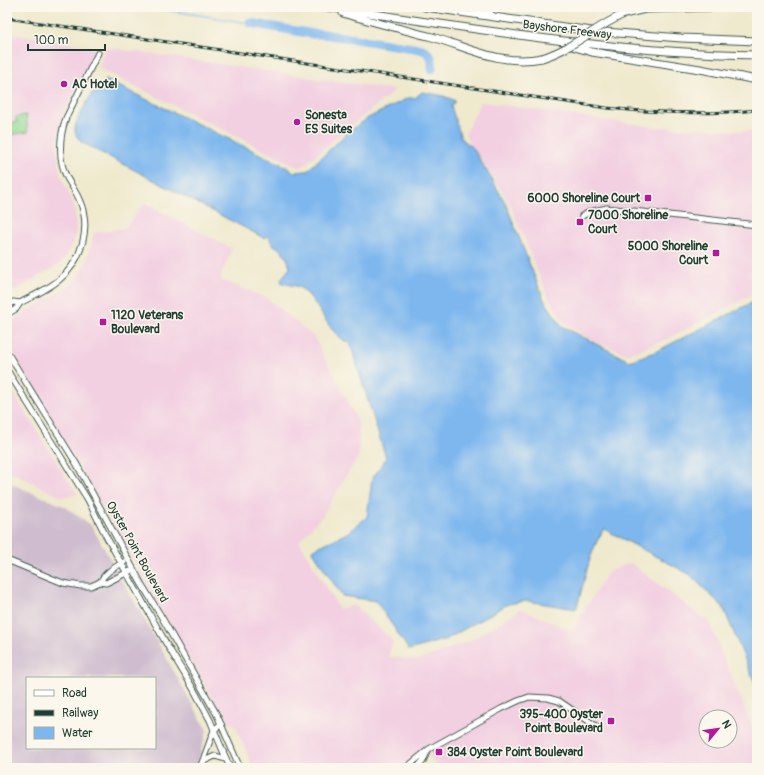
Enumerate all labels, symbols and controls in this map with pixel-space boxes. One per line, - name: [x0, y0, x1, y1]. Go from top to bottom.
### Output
- street label: Bayshore Freeway: [522, 17, 612, 43]
- scale bar: [28, 26, 105, 52]
- text: 100 m: [34, 33, 69, 48]
- place label: AC Hotel: [72, 77, 118, 92]
- marker: AC Hotel: [59, 79, 69, 89]
- place label: Sonesta ES Suites: [305, 108, 353, 137]
- marker: Sonesta ES Suites: [292, 117, 302, 127]
- place label: 6000 Shoreline Court: [528, 191, 641, 206]
- marker: 6000 Shoreline Court: [643, 193, 653, 203]
- place label: 7000 Shoreline Court: [588, 208, 669, 237]
- marker: 7000 Shoreline Court: [575, 217, 585, 227]
- place label: 5000 Shoreline Court: [628, 239, 709, 268]
- marker: 5000 Shoreline Court: [711, 248, 721, 258]
- place label: 1120 Veterans Boulevard: [111, 308, 184, 337]
- marker: 1120 Veterans Boulevard: [98, 317, 108, 327]
- street label: Oyster Point Boulevard: [103, 499, 171, 606]
- legend: [26, 677, 156, 749]
- text: Road: [62, 686, 87, 701]
- text: Railway: [62, 706, 98, 721]
- place label: 395-400 Oyster Point Boulevard: [519, 707, 604, 736]
- north arrow: [698, 709, 738, 749]
- marker: 395-400 Oyster Point Boulevard: [606, 716, 616, 726]
- text: N: [719, 718, 734, 731]
- text: Water: [62, 726, 93, 741]
- place label: 384 Oyster Point Boulevard: [447, 745, 583, 760]
- marker: 384 Oyster Point Boulevard: [434, 747, 444, 757]

